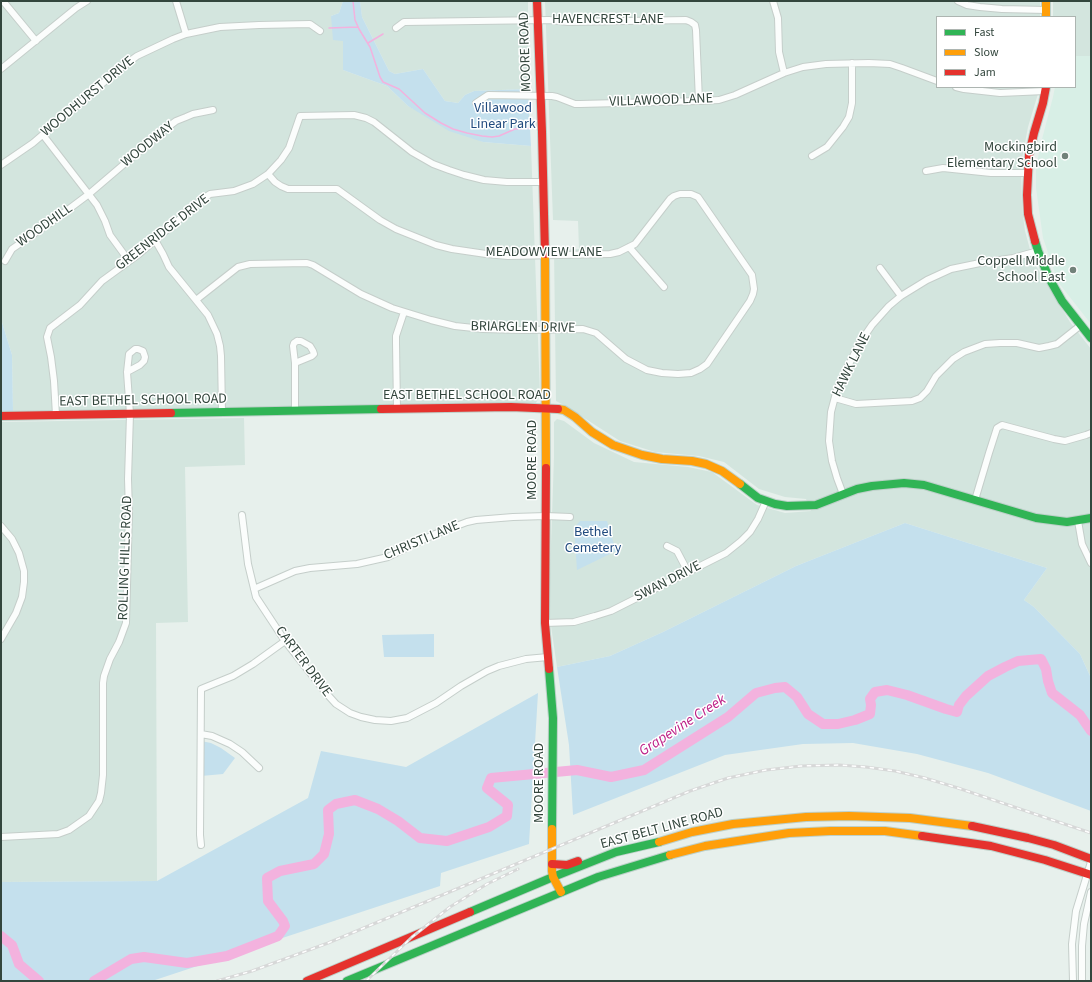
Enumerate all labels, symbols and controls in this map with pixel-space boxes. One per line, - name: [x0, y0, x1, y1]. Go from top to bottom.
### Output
- street label: MOORE ROAD: [516, 12, 536, 92]
- street label: HAVENCREST LANE: [552, 12, 664, 28]
- legend: [936, 16, 1076, 88]
- text: Fast: [974, 24, 994, 41]
- text: Slow: [974, 44, 999, 61]
- street label: WOODHURST DRIVE: [38, 53, 138, 141]
- text: Jam: [974, 64, 996, 81]
- street label: VILLAWOOD LANE: [609, 91, 713, 111]
- park label: Villawood Linear Park: [470, 101, 536, 134]
- street label: WOODWAY: [118, 119, 178, 171]
- place label: Mockingbird Elementary School: [947, 140, 1057, 172]
- marker: Mockingbird Elementary School: [1060, 151, 1070, 161]
- street label: GREENRIDGE DRIVE: [113, 191, 213, 275]
- street label: WOODHILL: [14, 201, 76, 251]
- street label: MEADOWVIEW LANE: [486, 245, 602, 261]
- place label: Coppell Middle School East: [977, 254, 1065, 286]
- marker: Coppell Middle School East: [1068, 265, 1078, 275]
- street label: BRIARGLEN DRIVE: [470, 319, 576, 337]
- street label: HAWK LANE: [829, 330, 875, 400]
- street label: EAST BETHEL SCHOOL ROAD: [383, 388, 551, 404]
- street label: EAST BETHEL SCHOOL ROAD: [59, 391, 227, 411]
- street label: MOORE ROAD: [525, 420, 541, 500]
- street label: ROLLING HILLS ROAD: [115, 495, 137, 621]
- street label: CHRISTI LANE: [382, 517, 462, 565]
- park label: Bethel Cemetery: [565, 525, 621, 558]
- street label: SWAN DRIVE: [632, 558, 704, 606]
- street label: CARTER DRIVE: [271, 623, 335, 701]
- water label: Grapevine Creek: [636, 691, 730, 761]
- street label: MOORE ROAD: [532, 743, 548, 823]
- street label: EAST BELT LINE ROAD: [599, 805, 725, 853]

